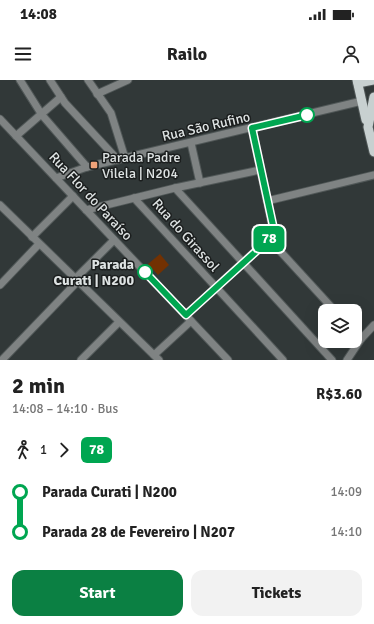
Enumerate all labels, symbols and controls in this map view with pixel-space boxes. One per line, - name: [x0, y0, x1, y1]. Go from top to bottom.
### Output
- text: 14:08: [20, 5, 57, 23]
- icon: menu: [12, 43, 34, 65]
- text: Railo: [167, 43, 207, 65]
- icon: person: [340, 43, 362, 65]
- unlabelled marker: [299, 107, 315, 123]
- street label: Rua São Rufino: [160, 108, 252, 145]
- street label: Rua Flor do Paraíso: [45, 149, 136, 244]
- place label: Parada Padre Vilela | N204: [102, 149, 180, 182]
- marker: Parada Padre Vilela | N204: [89, 160, 99, 170]
- street label: Rua do Girassol: [148, 195, 223, 275]
- line badge: 78: [251, 226, 287, 252]
- text: 78: [261, 230, 277, 247]
- place label: Parada Curati | N200: [54, 256, 134, 289]
- marker: Parada Curati | N200: [137, 264, 153, 280]
- map controls: [318, 304, 362, 348]
- button: layers: [318, 304, 362, 348]
- text: 2 min: [12, 372, 65, 399]
- text: R$3.60: [316, 385, 362, 403]
- text: 14:08 – 14:10 · Bus: [12, 401, 118, 417]
- icon: walk: [12, 439, 34, 461]
- icon: forward: [53, 439, 75, 461]
- text: 78: [89, 441, 104, 458]
- text: 1: [40, 442, 47, 458]
- text: Parada Curati | N200: [42, 483, 177, 501]
- text: 14:09: [330, 484, 362, 500]
- text: Parada 28 de Fevereiro | N207: [42, 523, 235, 541]
- text: 14:10: [330, 524, 362, 540]
- button: Start: [12, 570, 183, 616]
- button: Tickets: [191, 570, 362, 616]

